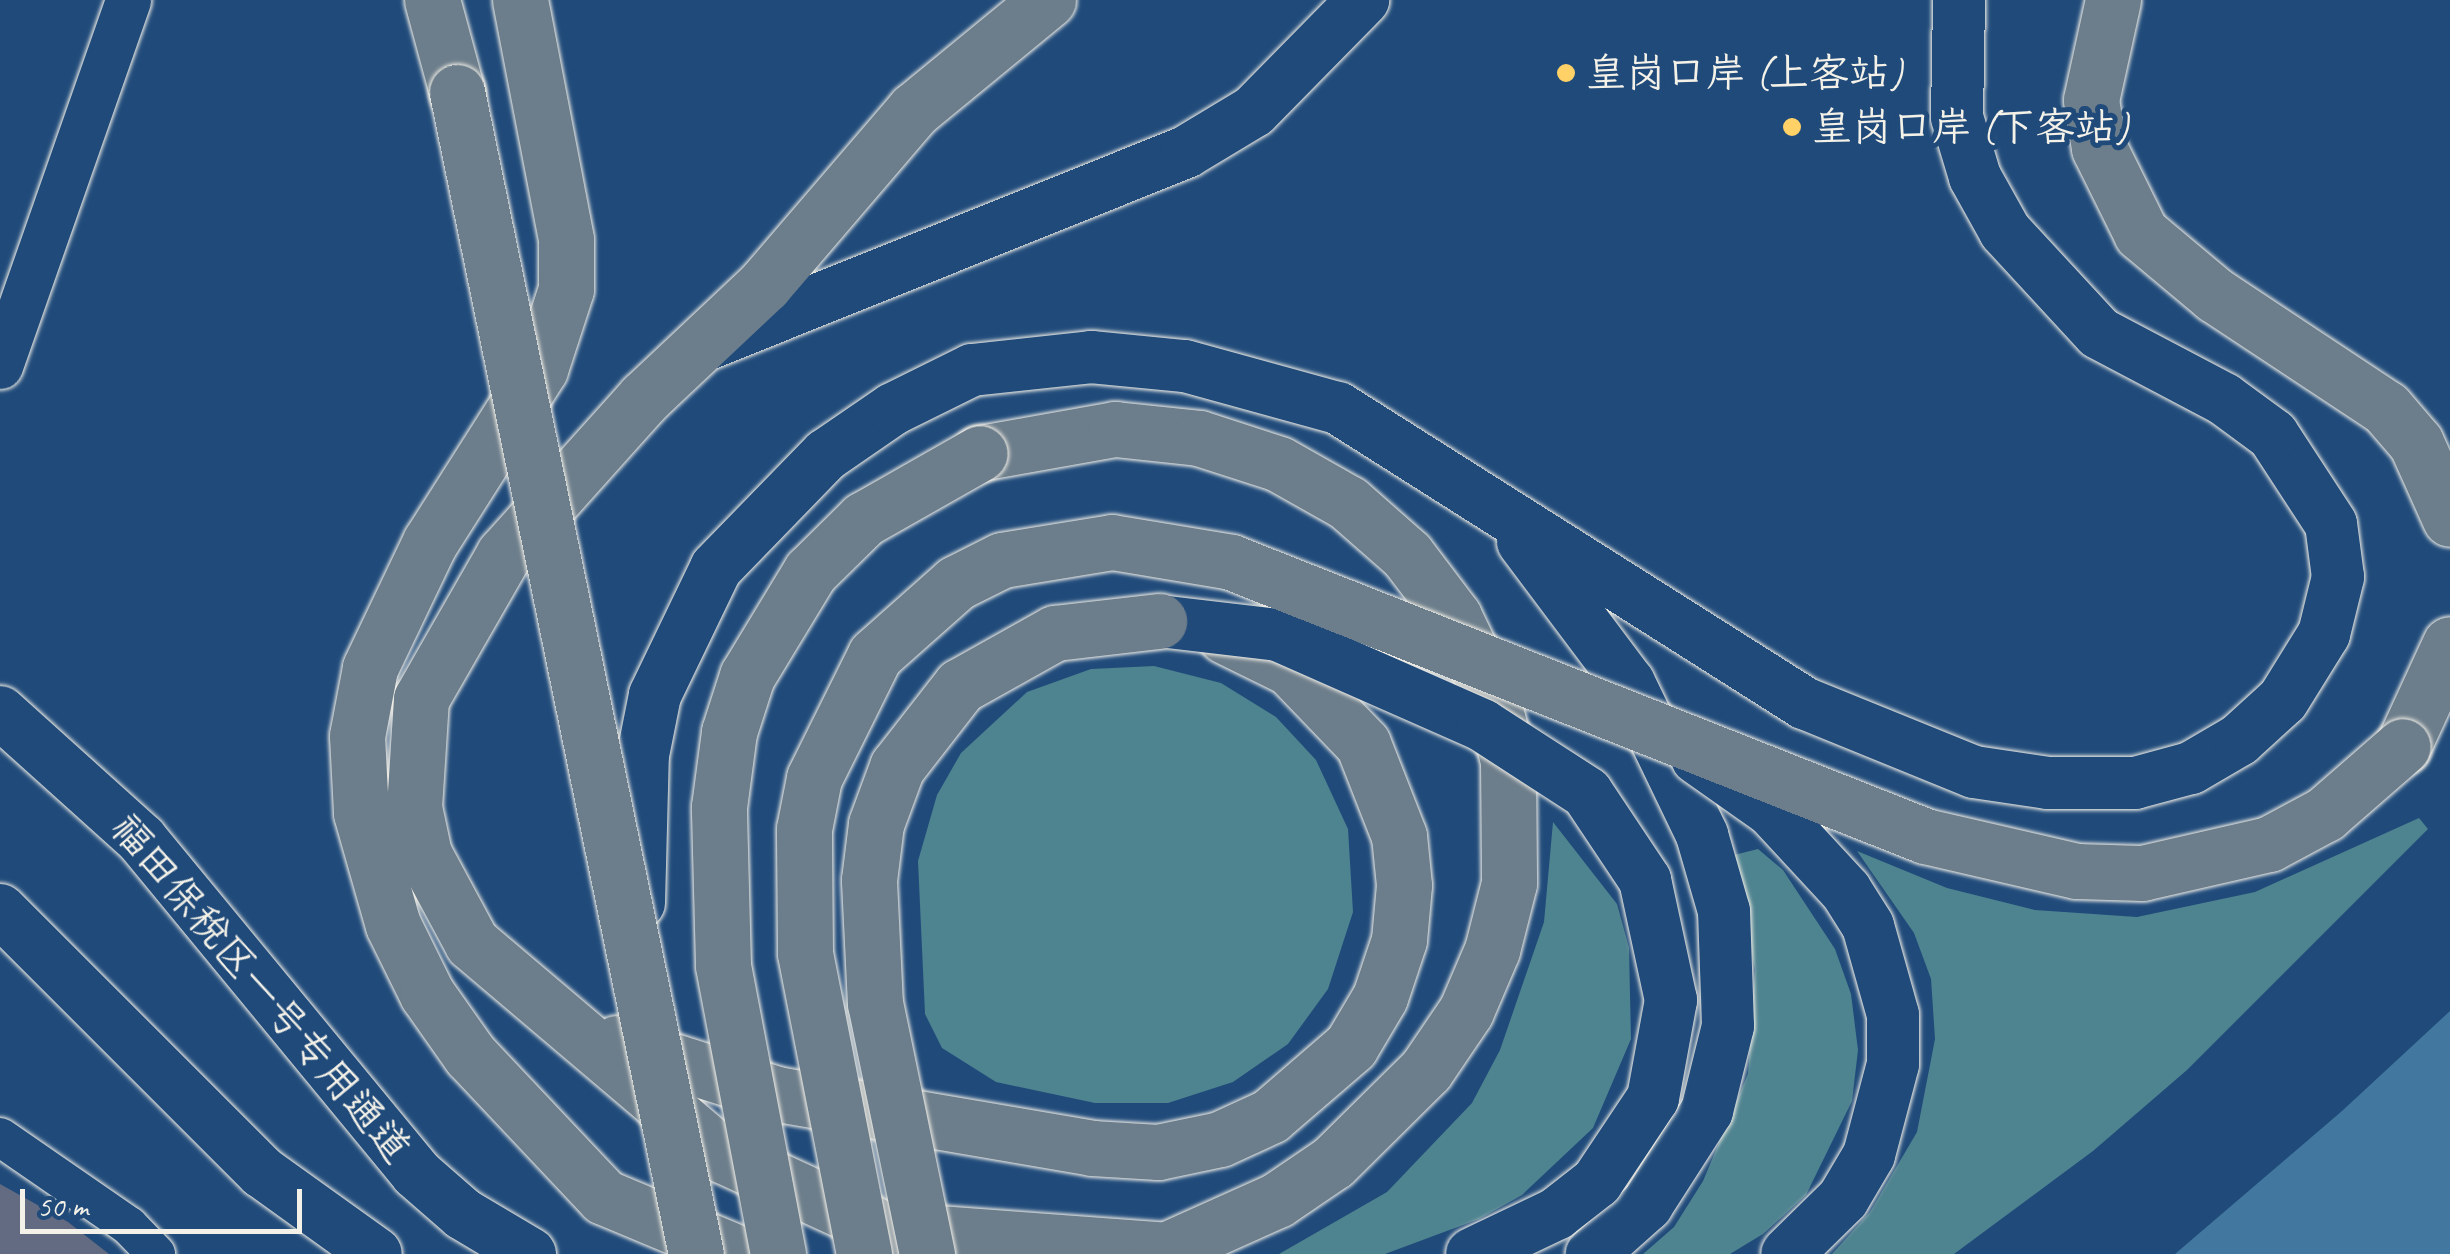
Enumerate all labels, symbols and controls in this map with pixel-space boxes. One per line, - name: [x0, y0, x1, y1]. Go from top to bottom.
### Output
- place label: 皇岗口岸 (上客站): [1586, 49, 1902, 97]
- marker: 皇岗口岸 (上客站): [1555, 62, 1577, 84]
- place label: 皇岗口岸 (下客站): [1812, 103, 2128, 151]
- marker: 皇岗口岸 (下客站): [1781, 116, 1803, 138]
- street label: 福田保税区一号专用通道: [101, 804, 421, 1172]
- scale bar: [25, 1169, 308, 1231]
- text: 50 m: [37, 1187, 88, 1225]

